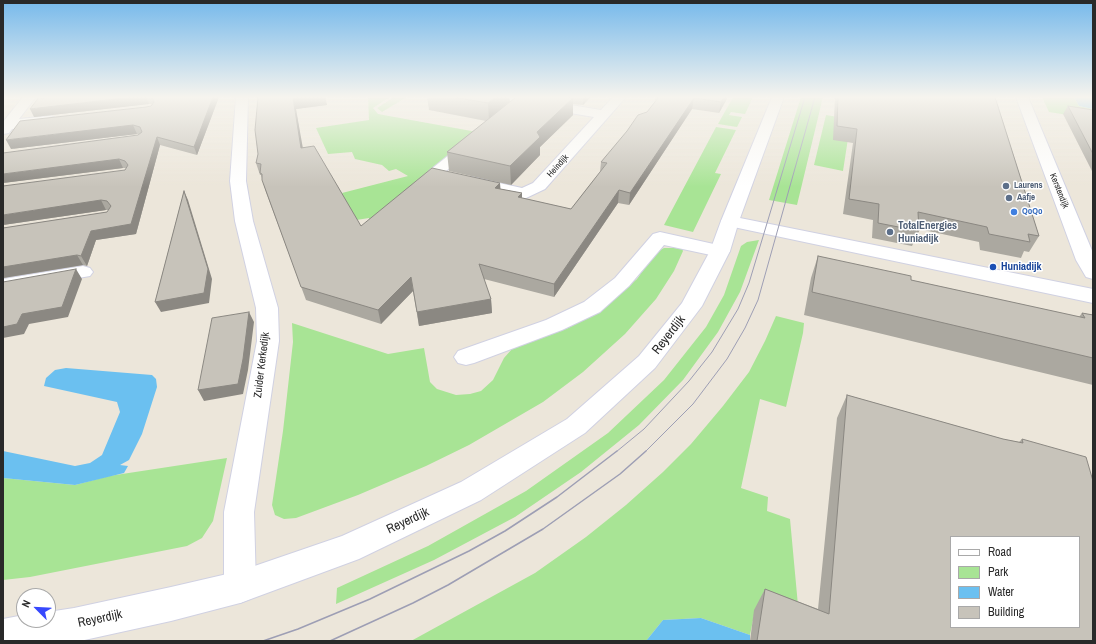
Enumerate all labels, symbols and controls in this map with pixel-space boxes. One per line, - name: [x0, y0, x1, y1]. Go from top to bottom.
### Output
- street label: Heindijk: [545, 152, 571, 180]
- street label: Kerstendijk: [1047, 172, 1071, 210]
- marker: Laurens: [1001, 181, 1011, 191]
- place label: Laurens: [1014, 181, 1043, 191]
- marker: Aafje: [1004, 193, 1014, 203]
- place label: Aafje: [1017, 193, 1035, 203]
- marker: QoQo: [1009, 207, 1019, 217]
- place label: QoQo: [1022, 207, 1043, 217]
- place label: TotalEnergies Huniadijk: [898, 219, 957, 245]
- marker: TotalEnergies Huniadijk: [885, 227, 895, 237]
- place label: Huniadijk: [1001, 260, 1042, 274]
- marker: Huniadijk: [988, 262, 998, 272]
- street label: Reyerdijk: [649, 312, 689, 358]
- street label: Zuider Kerkedijk: [251, 331, 273, 399]
- street label: Reyerdijk: [384, 504, 432, 538]
- legend: [950, 536, 1080, 628]
- text: Road: [988, 544, 1012, 560]
- text: Park: [988, 564, 1008, 580]
- text: Water: [988, 584, 1014, 600]
- north arrow: [16, 588, 56, 628]
- text: N: [18, 598, 34, 609]
- text: Building: [988, 604, 1024, 620]
- street label: Reyerdijk: [76, 607, 124, 631]

